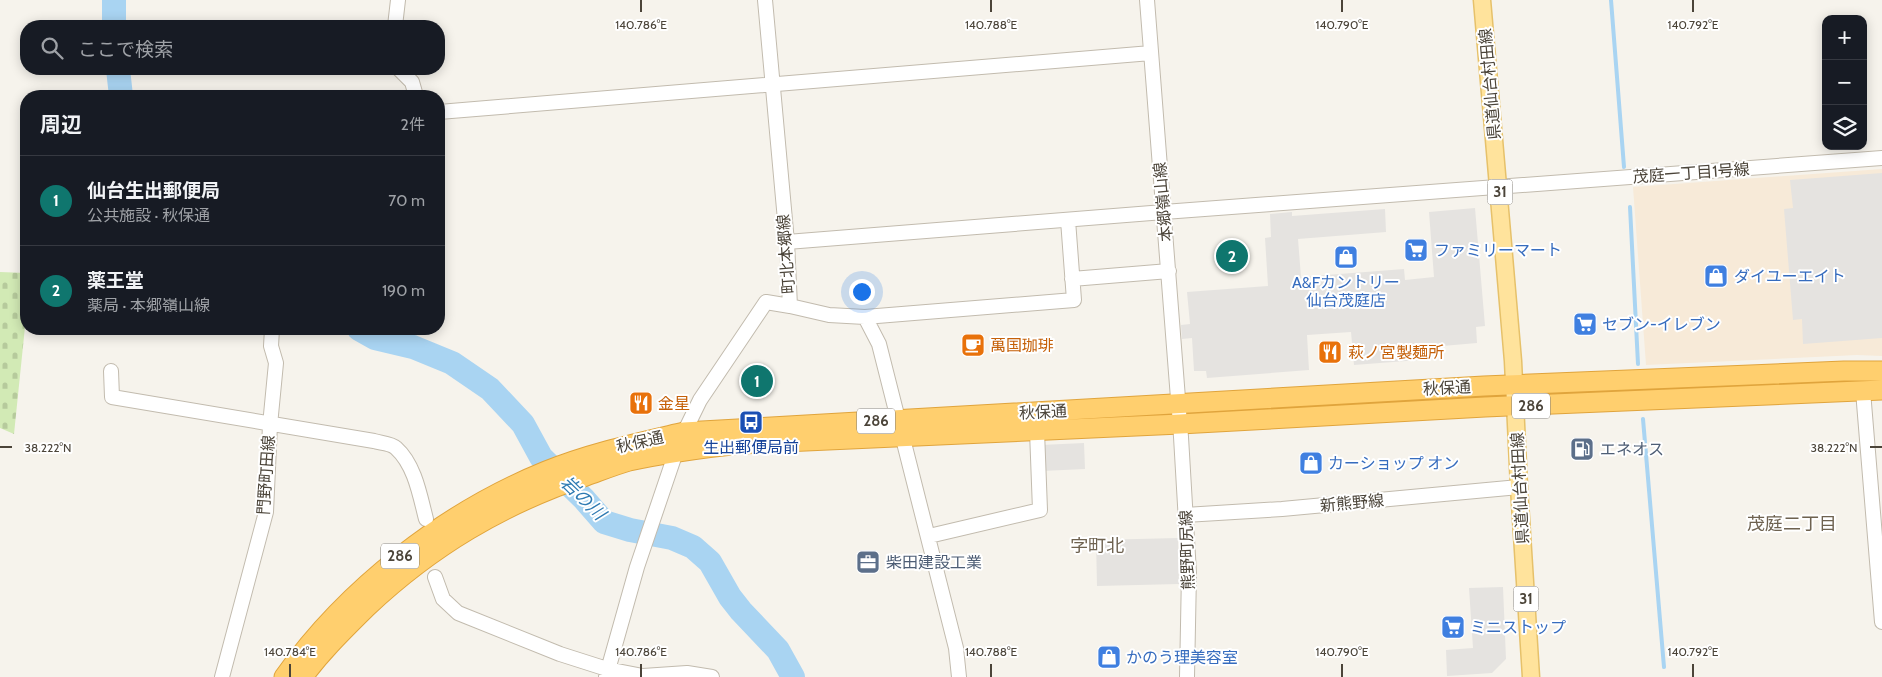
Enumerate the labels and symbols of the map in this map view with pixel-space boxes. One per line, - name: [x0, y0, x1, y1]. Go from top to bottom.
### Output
- text: 140.786°E: [615, 17, 667, 32]
- text: 140.788°E: [965, 17, 1017, 32]
- text: 140.790°E: [1316, 17, 1369, 32]
- text: 140.792°E: [1668, 17, 1719, 32]
- street label: 県道仙台村田線: [1476, 27, 1504, 141]
- street label: 茂庭一丁目1号線: [1632, 159, 1750, 187]
- street label: 本郷嶺山線: [1150, 161, 1176, 243]
- road number: 31: [1488, 180, 1512, 204]
- street label: 町北本郷線: [774, 213, 798, 295]
- pin: 2: [1216, 237, 1248, 275]
- supermarket icon: ファミリーマート: [1403, 237, 1429, 263]
- place label: ファミリーマート: [1434, 241, 1562, 260]
- shop icon: A&Fカントリー 仙台茂庭店: [1333, 244, 1359, 270]
- shop icon: ダイユーエイト: [1703, 263, 1729, 289]
- place label: ダイユーエイト: [1734, 267, 1846, 286]
- place label: A&Fカントリー 仙台茂庭店: [1292, 273, 1400, 310]
- your location: [849, 279, 875, 305]
- supermarket icon: セブン-イレブン: [1572, 311, 1598, 337]
- place label: セブン-イレブン: [1602, 315, 1721, 334]
- cafe icon: 萬国珈琲: [960, 332, 986, 358]
- place label: 萬国珈琲: [990, 336, 1054, 355]
- restaurant icon: 萩ノ宮製麺所: [1317, 339, 1343, 365]
- place label: 萩ノ宮製麺所: [1348, 343, 1444, 362]
- pin: 1: [741, 362, 773, 400]
- street label: 秋保通: [1423, 377, 1471, 399]
- restaurant icon: 金星: [628, 390, 654, 416]
- place label: 金星: [658, 394, 690, 413]
- road number: 286: [1512, 394, 1550, 418]
- street label: 秋保通: [1019, 401, 1067, 423]
- road number: 286: [857, 408, 895, 434]
- bus stop icon: 生出郵便局前: [738, 409, 764, 435]
- street label: 秋保通: [614, 427, 666, 457]
- street label: 県道仙台村田線: [1508, 432, 1532, 544]
- street label: 門野町田線: [254, 434, 278, 516]
- fuel station icon: エネオス: [1569, 436, 1595, 462]
- place label: 生出郵便局前: [703, 438, 799, 457]
- text: 38.222°N: [24, 440, 72, 455]
- place label: エネオス: [1600, 440, 1664, 459]
- text: 38.222°N: [1810, 440, 1858, 455]
- shop icon: カーショップ オン: [1298, 450, 1324, 476]
- place label: カーショップ オン: [1328, 454, 1459, 473]
- water label: 岩の川: [556, 471, 612, 526]
- street label: 新熊野線: [1319, 491, 1385, 515]
- street label: 熊野町尻線: [1176, 510, 1198, 590]
- district label: 茂庭二丁目: [1747, 513, 1837, 535]
- district label: 字町北: [1070, 535, 1124, 557]
- road number: 286: [381, 544, 419, 568]
- office icon: 柴田建設工業: [855, 549, 881, 575]
- place label: 柴田建設工業: [886, 553, 982, 572]
- road number: 31: [1514, 586, 1538, 612]
- supermarket icon: ミニストップ: [1440, 614, 1466, 640]
- place label: ミニストップ: [1470, 618, 1566, 637]
- text: 140.784°E: [264, 644, 316, 659]
- text: 140.786°E: [615, 644, 667, 659]
- text: 140.788°E: [965, 644, 1017, 659]
- shop icon: かのう理美容室: [1096, 644, 1122, 670]
- text: 140.790°E: [1316, 644, 1369, 659]
- text: 140.792°E: [1668, 644, 1719, 659]
- place label: かのう理美容室: [1126, 648, 1238, 667]

